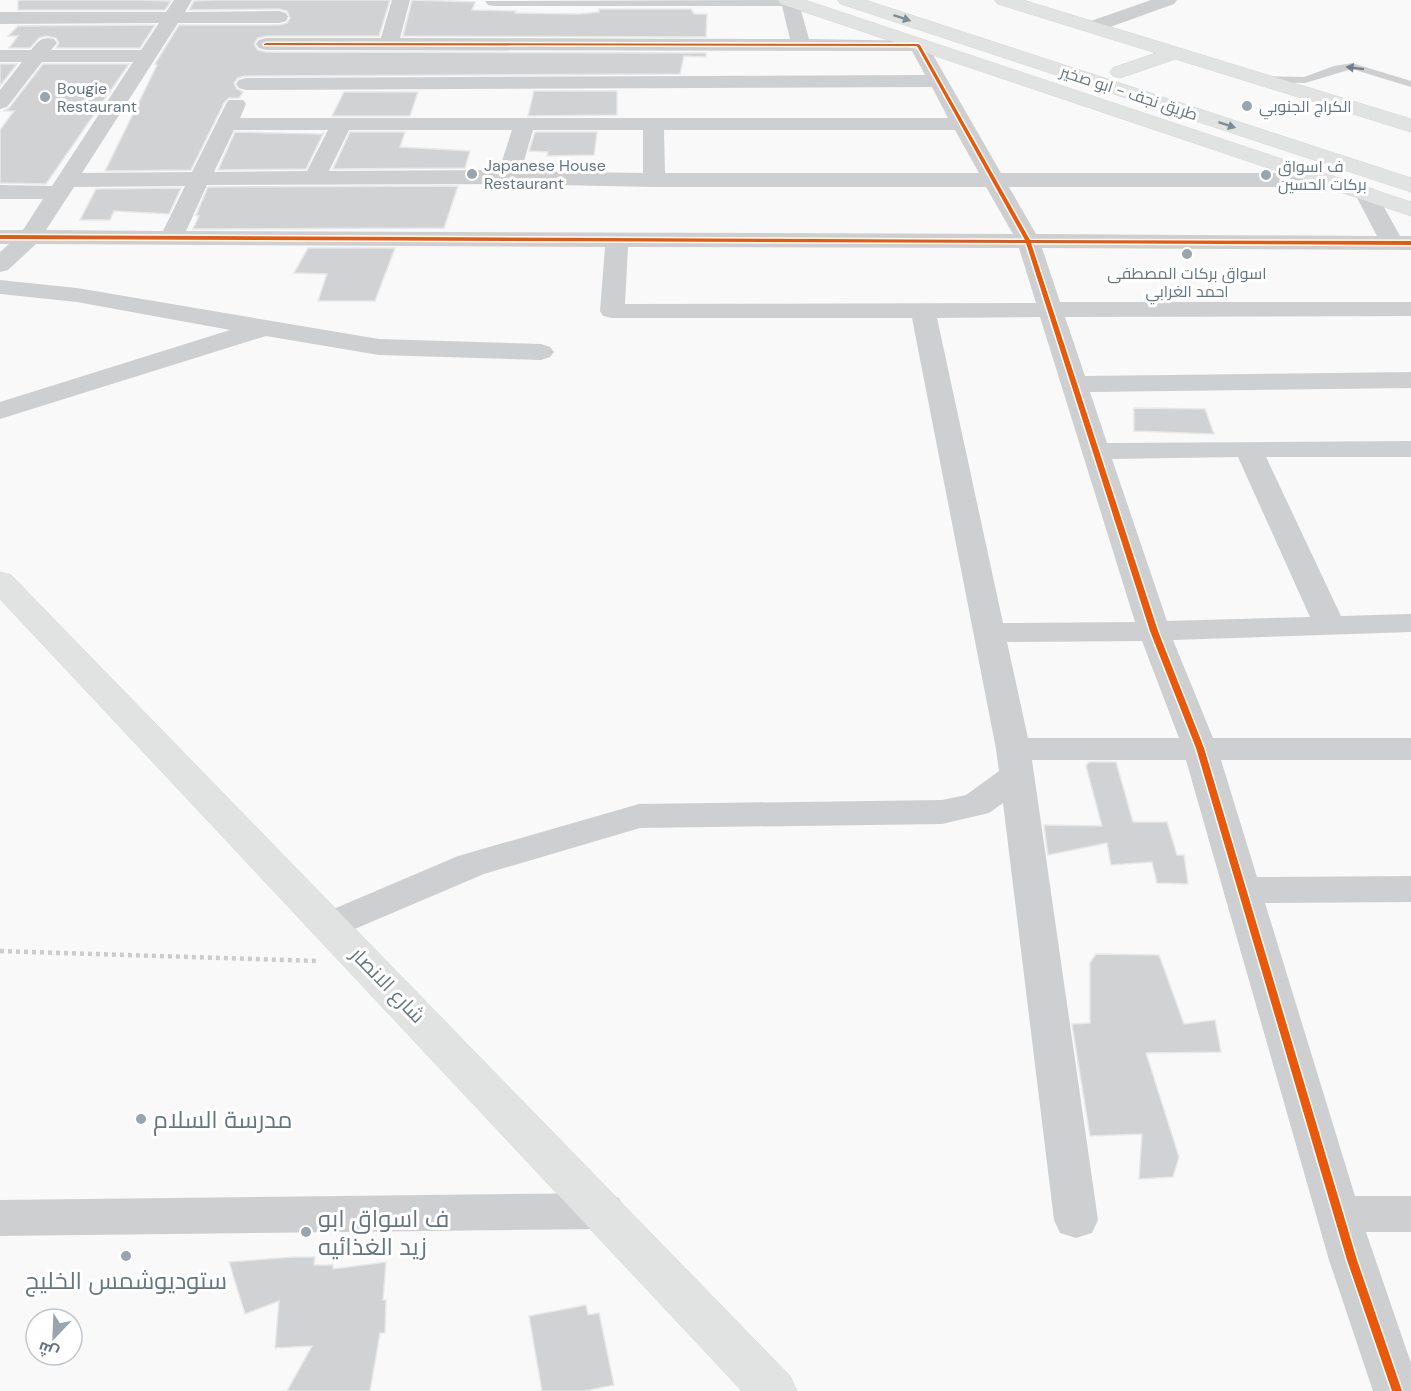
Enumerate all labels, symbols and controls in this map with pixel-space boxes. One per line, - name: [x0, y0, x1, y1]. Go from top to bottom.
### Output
- one-way arrow: [893, 14, 911, 24]
- street label: طريق نجف - ابو صخير: [1057, 61, 1200, 125]
- one-way arrow: [1345, 63, 1364, 73]
- place label: Bougie Restaurant: [57, 78, 137, 117]
- marker: Bougie Restaurant: [38, 90, 52, 104]
- place label: الكراج الجنوبي: [1259, 96, 1352, 120]
- marker: الكراج الجنوبي: [1240, 99, 1254, 113]
- one-way arrow: [1218, 121, 1236, 130]
- place label: Japanese House Restaurant: [484, 155, 606, 194]
- place label: ف اسواق بركات الحسين: [1278, 156, 1367, 195]
- marker: Japanese House Restaurant: [465, 167, 479, 181]
- marker: ف اسواق بركات الحسين: [1259, 168, 1273, 182]
- marker: اسواق بركات المصطفى احمد الغرابي: [1180, 247, 1194, 261]
- place label: اسواق بركات المصطفى احمد الغرابي: [1107, 263, 1267, 305]
- street label: شارع الانصار: [344, 941, 431, 1029]
- place label: مدرسة السلام: [153, 1104, 293, 1136]
- marker: مدرسة السلام: [134, 1112, 148, 1126]
- place label: ف اسواق ابو زيد الغذائيه: [318, 1203, 450, 1262]
- marker: ف اسواق ابو زيد الغذائيه: [299, 1225, 313, 1239]
- marker: ستوديوشمس الخليج: [119, 1249, 133, 1263]
- place label: ستوديوشمس الخليج: [25, 1265, 227, 1297]
- north arrow: [24, 1307, 84, 1367]
- text: ش: [35, 1337, 62, 1364]

